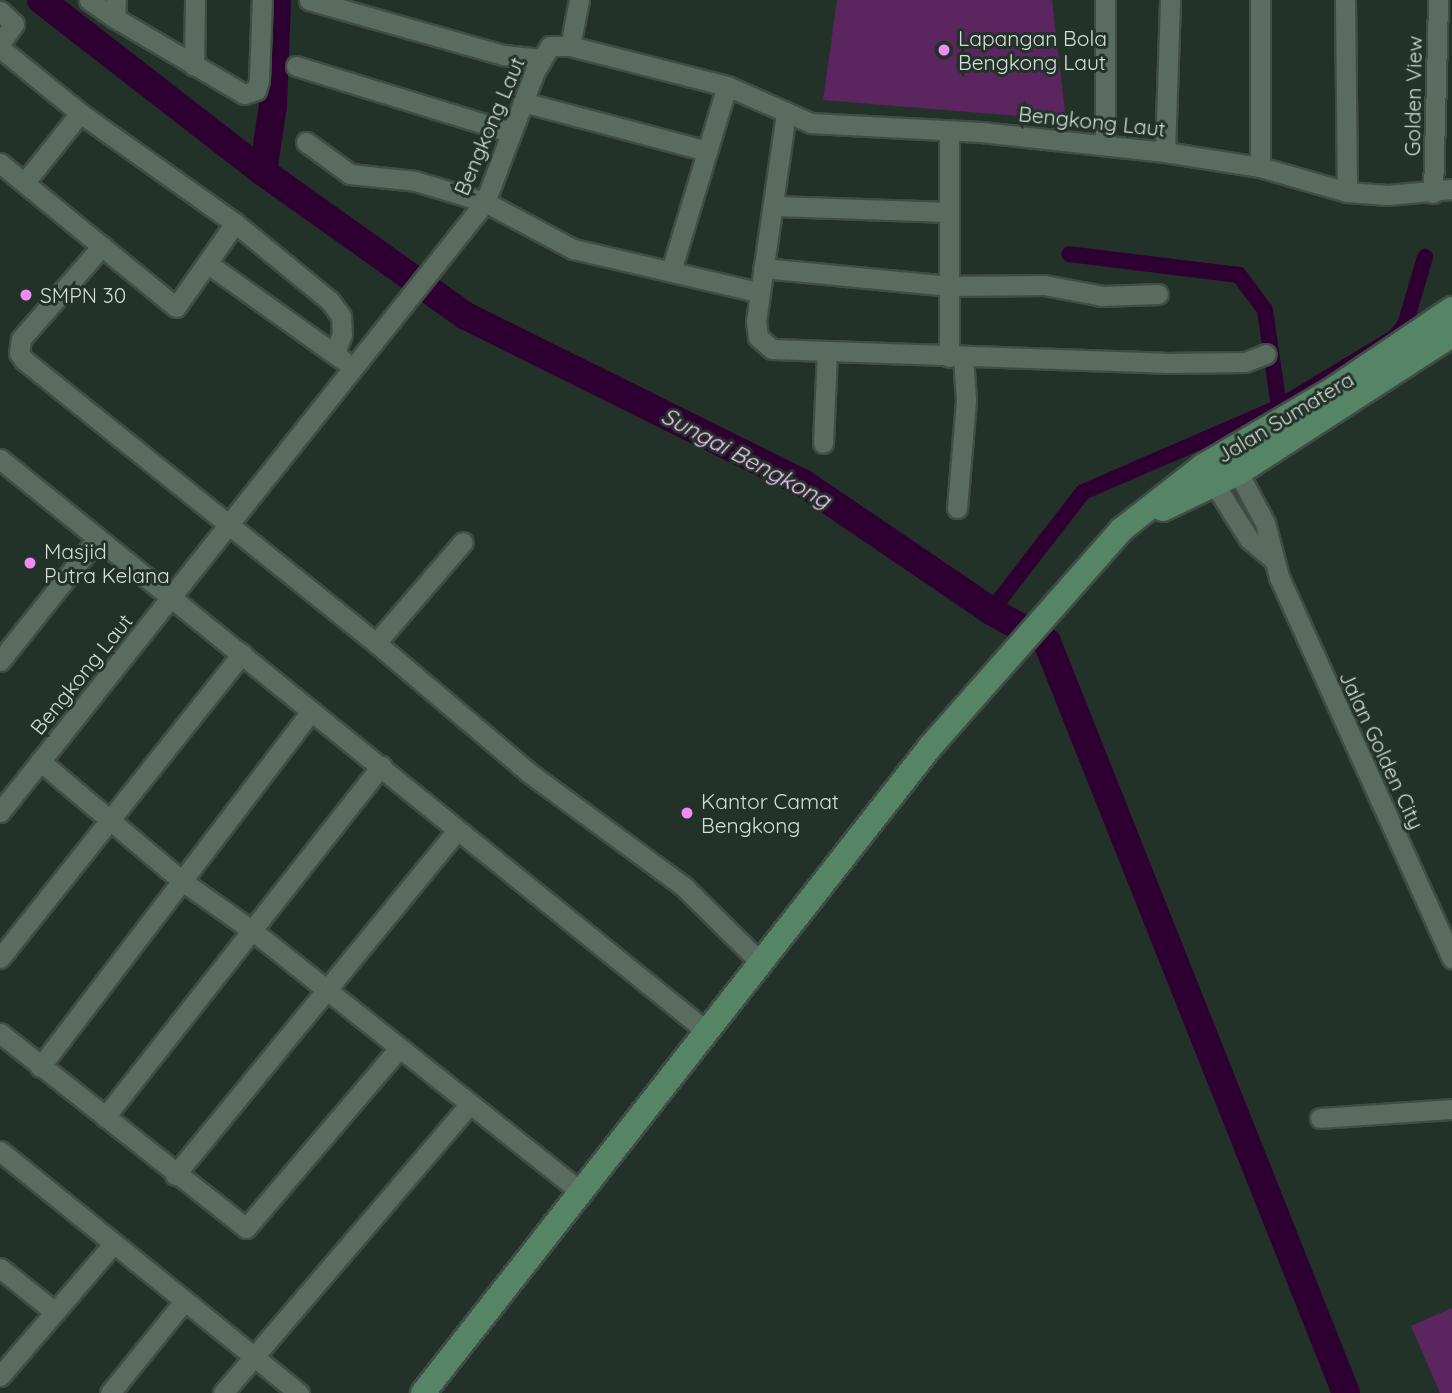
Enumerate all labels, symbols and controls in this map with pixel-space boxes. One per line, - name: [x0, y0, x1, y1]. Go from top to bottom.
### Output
- place label: Lapangan Bola Bengkong Laut: [958, 25, 1107, 75]
- street label: Golden View: [1399, 36, 1427, 156]
- marker: Lapangan Bola Bengkong Laut: [936, 42, 952, 58]
- street label: Bengkong Laut: [448, 53, 530, 199]
- street label: Bengkong Laut: [1017, 101, 1167, 141]
- place label: SMPN 30: [40, 282, 126, 308]
- marker: SMPN 30: [18, 287, 34, 303]
- street label: Jalan Sumatera: [1212, 366, 1358, 468]
- water label: Sungai Bengkong: [657, 402, 835, 514]
- place label: Masjid Putra Kelana: [44, 538, 170, 588]
- marker: Masjid Putra Kelana: [22, 555, 38, 571]
- street label: Bengkong Laut: [25, 609, 137, 739]
- street label: Jalan Golden City: [1334, 667, 1430, 833]
- place label: Kantor Camat Bengkong: [701, 788, 839, 838]
- marker: Kantor Camat Bengkong: [679, 805, 695, 821]

